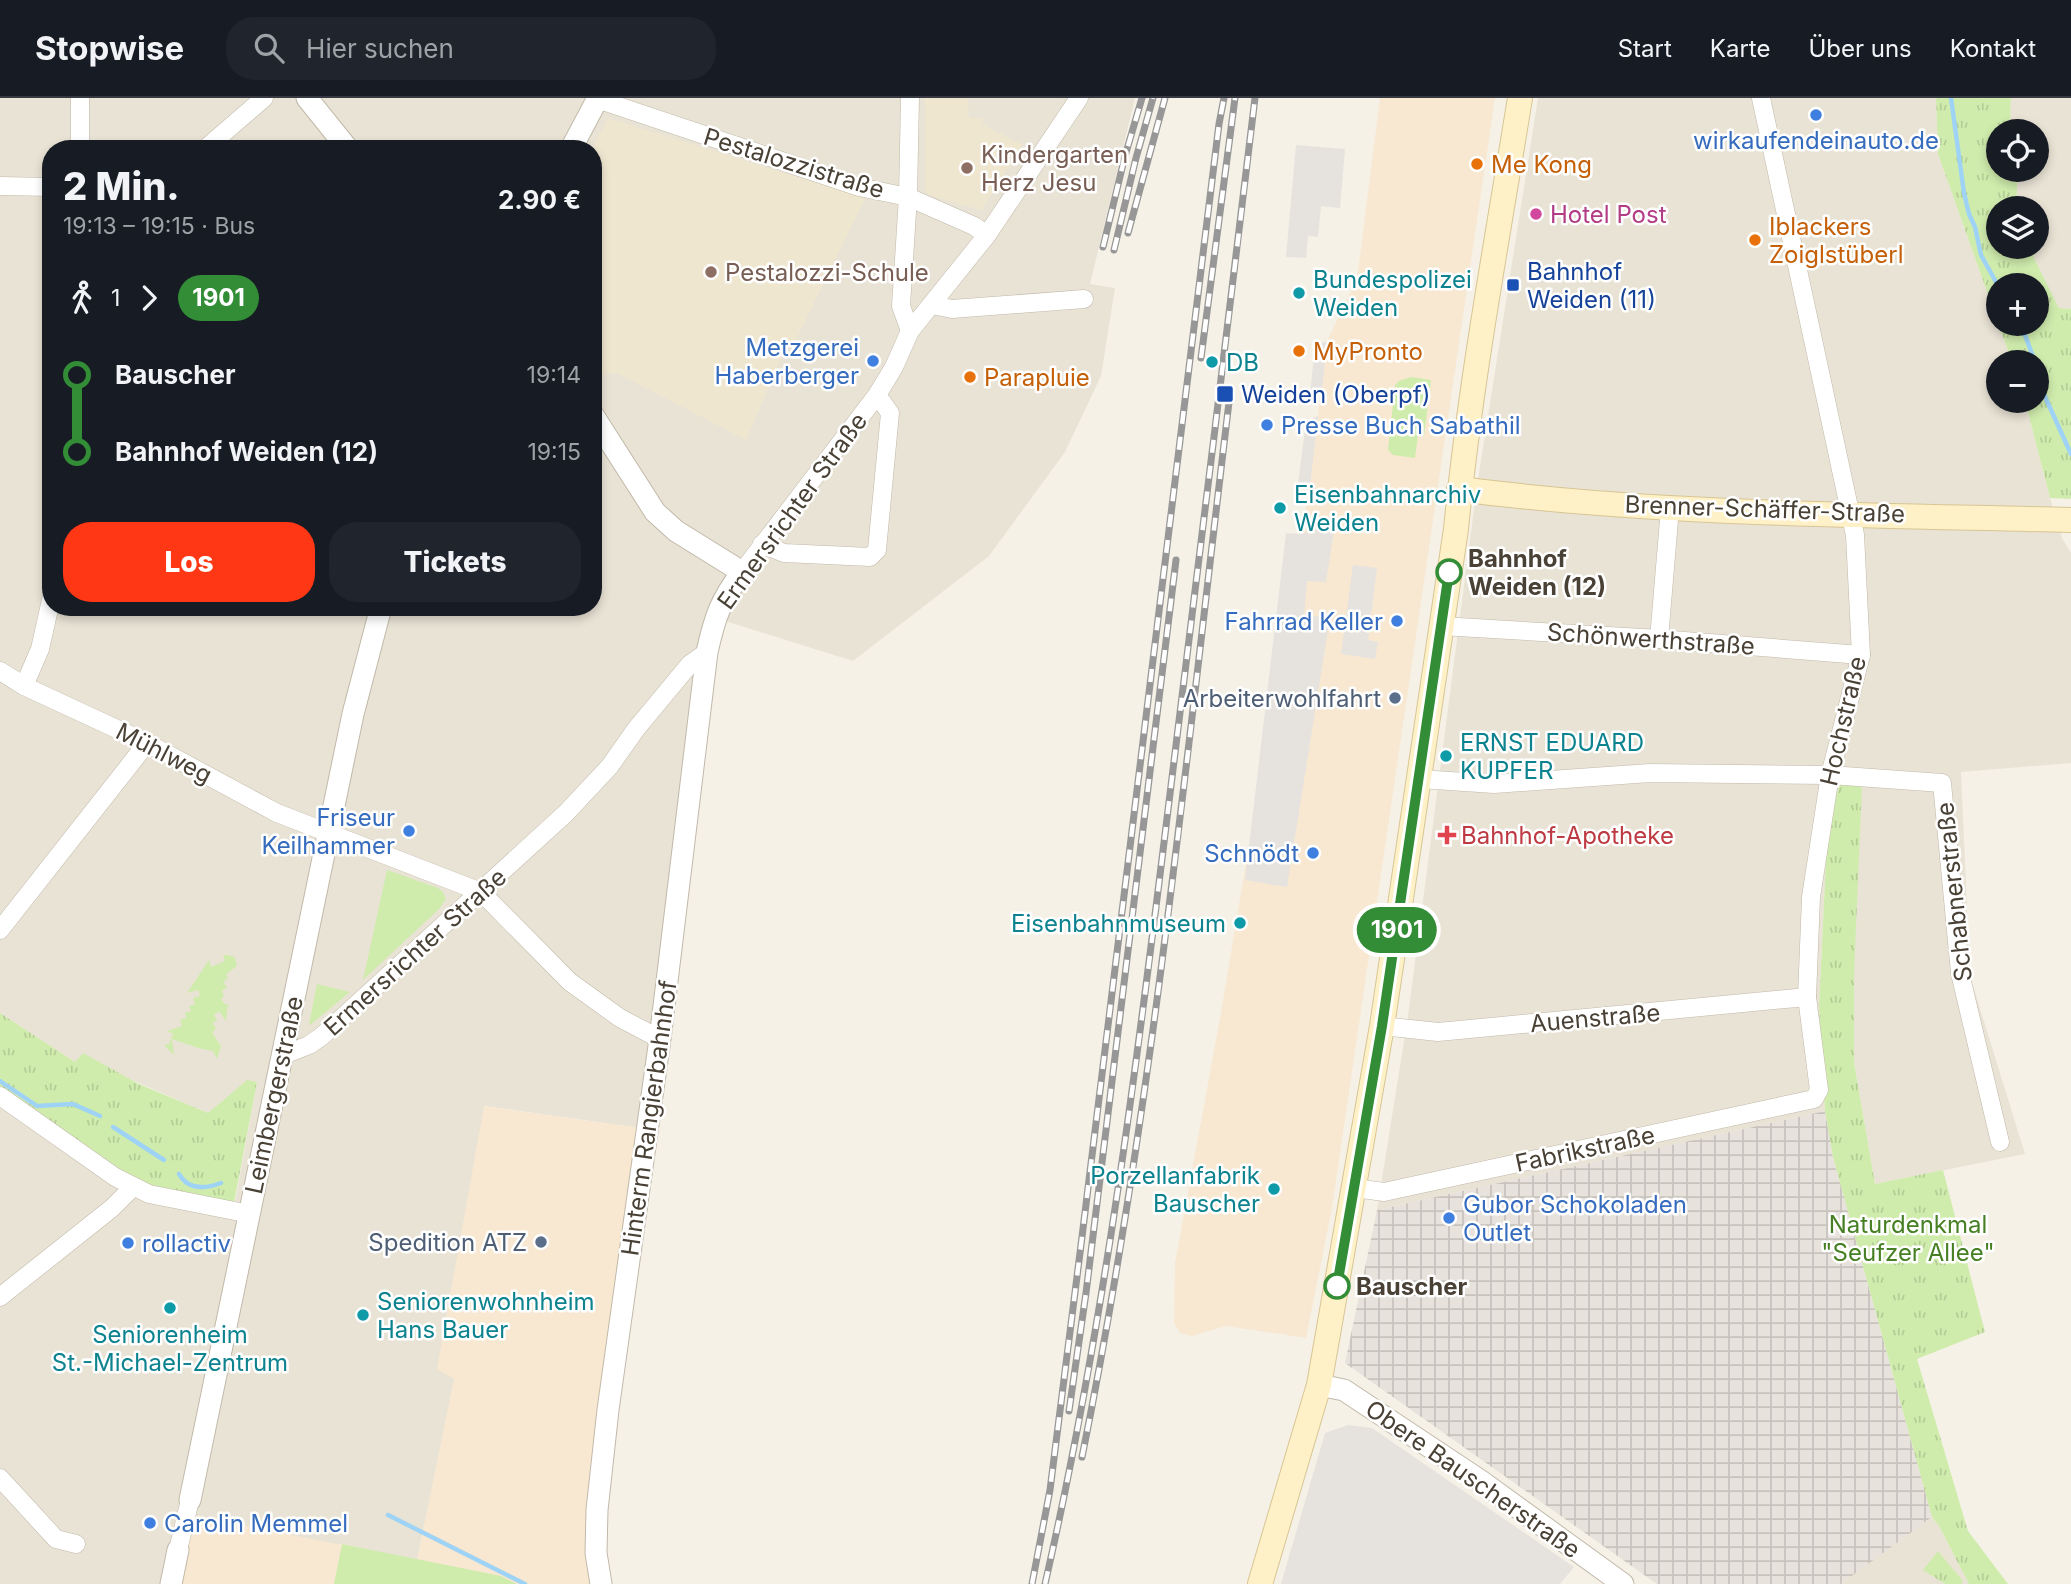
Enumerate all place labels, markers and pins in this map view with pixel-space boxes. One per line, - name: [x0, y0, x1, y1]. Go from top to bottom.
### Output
- marker: wirkaufendeinauto.de: [1808, 107, 1824, 123]
- place label: wirkaufendeinauto.de: [1693, 126, 1939, 155]
- place label: Kindergarten Herz Jesu: [981, 140, 1128, 197]
- place label: Me Kong: [1491, 150, 1592, 179]
- marker: Me Kong: [1469, 156, 1485, 172]
- marker: Kindergarten Herz Jesu: [959, 160, 975, 176]
- place label: Hotel Post: [1550, 200, 1667, 229]
- marker: Hotel Post: [1528, 206, 1544, 222]
- place label: Iblackers Zoiglstüberl: [1769, 212, 1903, 269]
- marker: Iblackers Zoiglstüberl: [1747, 232, 1763, 248]
- place label: Bahnhof Weiden (11): [1527, 257, 1656, 314]
- place label: Pestalozzi-Schule: [725, 258, 929, 287]
- marker: Pestalozzi-Schule: [703, 264, 719, 280]
- place label: Bundespolizei Weiden: [1313, 265, 1472, 322]
- marker: Bahnhof Weiden (11): [1505, 277, 1521, 293]
- marker: Bundespolizei Weiden: [1291, 285, 1307, 301]
- place label: Metzgerei Haberberger: [715, 333, 859, 390]
- place label: MyPronto: [1313, 337, 1423, 366]
- marker: MyPronto: [1291, 343, 1307, 359]
- place label: DB: [1226, 348, 1259, 377]
- marker: Metzgerei Haberberger: [865, 353, 881, 369]
- marker: DB: [1204, 354, 1220, 370]
- place label: Parapluie: [984, 363, 1090, 392]
- marker: Parapluie: [962, 369, 978, 385]
- place label: Weiden (Oberpf): [1241, 380, 1430, 409]
- marker: Weiden (Oberpf): [1215, 384, 1235, 404]
- place label: Presse Buch Sabathil: [1281, 411, 1521, 440]
- marker: Presse Buch Sabathil: [1259, 417, 1275, 433]
- place label: Eisenbahnarchiv Weiden: [1294, 480, 1481, 537]
- marker: Eisenbahnarchiv Weiden: [1272, 500, 1288, 516]
- place label: Bahnhof Weiden (12): [1468, 544, 1606, 601]
- marker: Bahnhof Weiden (12): [1436, 559, 1462, 585]
- place label: Fahrrad Keller: [1225, 607, 1383, 636]
- marker: Fahrrad Keller: [1389, 613, 1405, 629]
- place label: Arbeiterwohlfahrt: [1183, 684, 1381, 713]
- marker: Arbeiterwohlfahrt: [1387, 690, 1403, 706]
- place label: ERNST EDUARD KUPFER: [1460, 728, 1644, 785]
- marker: ERNST EDUARD KUPFER: [1438, 748, 1454, 764]
- place label: Friseur Keilhammer: [261, 803, 395, 860]
- place label: Bahnhof-Apotheke: [1461, 821, 1674, 850]
- marker: Friseur Keilhammer: [401, 823, 417, 839]
- marker: Bahnhof-Apotheke: [1439, 827, 1455, 843]
- place label: Schnödt: [1204, 839, 1299, 868]
- marker: Schnödt: [1305, 845, 1321, 861]
- place label: Eisenbahnmuseum: [1011, 909, 1226, 938]
- marker: Eisenbahnmuseum: [1232, 915, 1248, 931]
- place label: Porzellanfabrik Bauscher: [1090, 1161, 1260, 1218]
- marker: Porzellanfabrik Bauscher: [1266, 1181, 1282, 1197]
- place label: Gubor Schokoladen Outlet: [1463, 1190, 1687, 1247]
- marker: Gubor Schokoladen Outlet: [1441, 1210, 1457, 1226]
- place label: Spedition ATZ: [368, 1228, 527, 1257]
- place label: rollactiv: [142, 1229, 231, 1258]
- marker: Spedition ATZ: [533, 1234, 549, 1250]
- marker: rollactiv: [120, 1235, 136, 1251]
- place label: Bauscher: [1356, 1272, 1468, 1301]
- marker: Bauscher: [1324, 1273, 1350, 1299]
- place label: Seniorenwohnheim Hans Bauer: [377, 1287, 595, 1344]
- marker: Seniorenheim St.-Michael-Zentrum: [162, 1300, 178, 1316]
- marker: Seniorenwohnheim Hans Bauer: [355, 1307, 371, 1323]
- place label: Seniorenheim St.-Michael-Zentrum: [52, 1320, 288, 1377]
- place label: Carolin Memmel: [164, 1509, 348, 1538]
- marker: Carolin Memmel: [142, 1515, 158, 1531]

